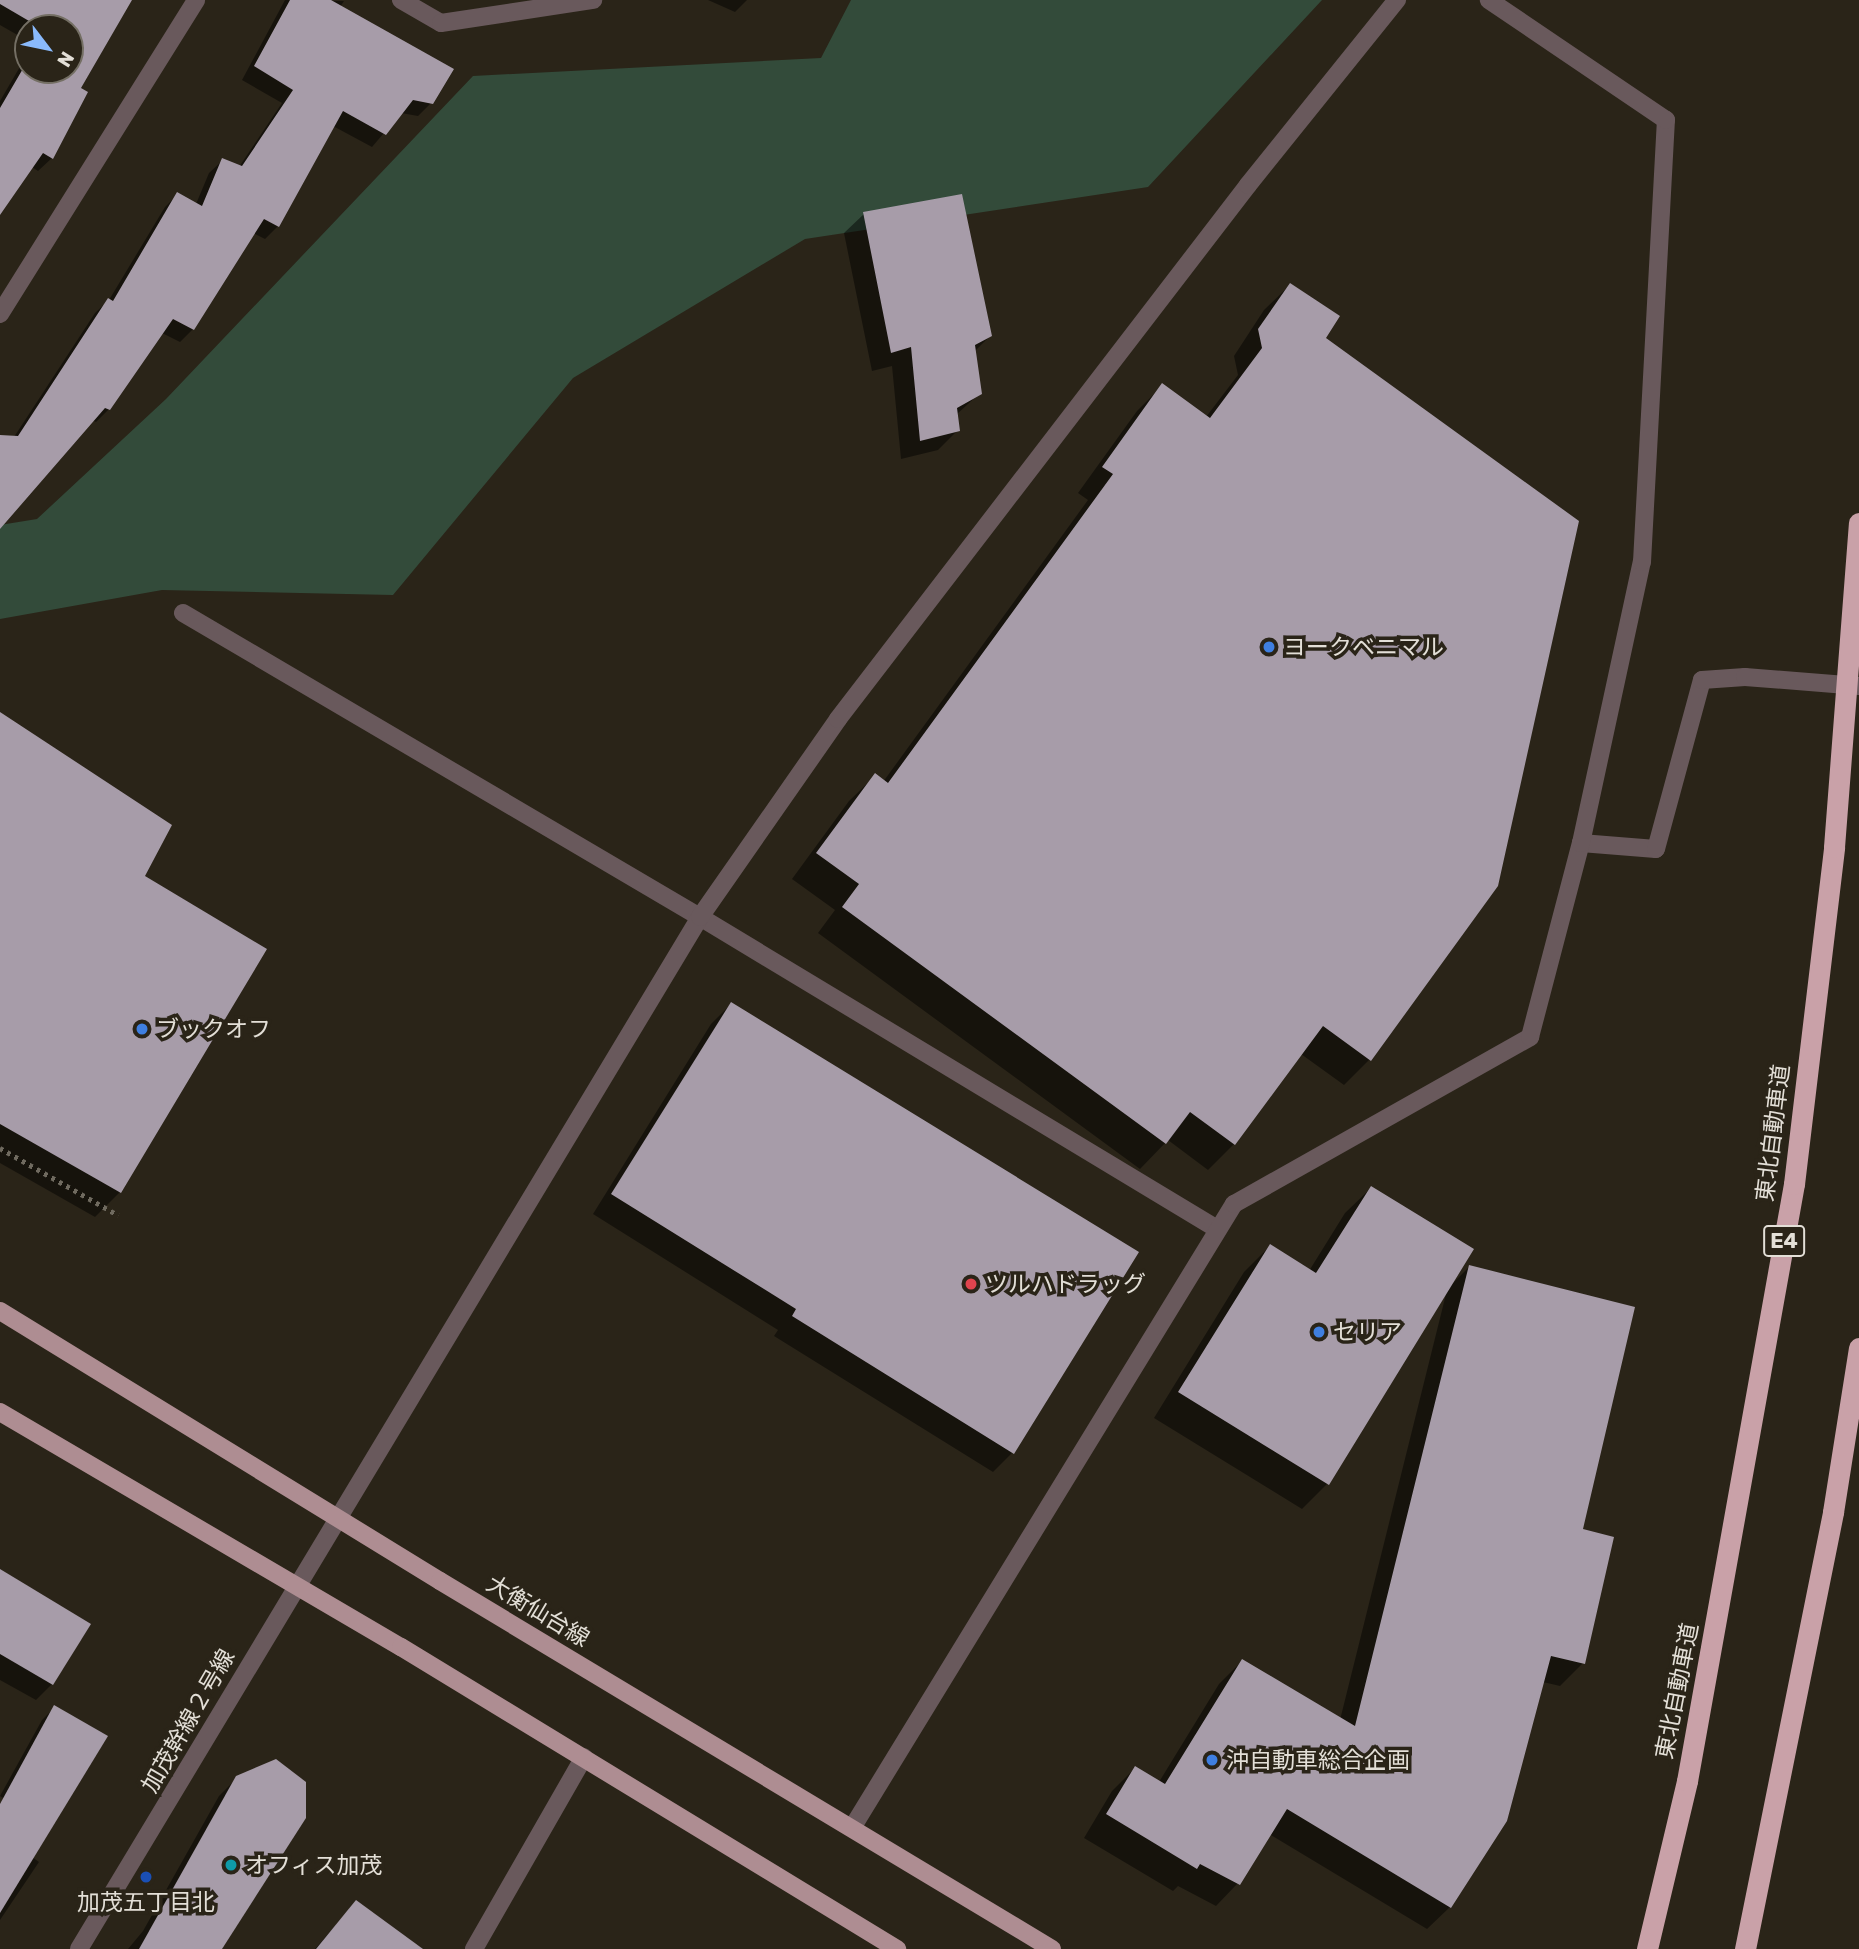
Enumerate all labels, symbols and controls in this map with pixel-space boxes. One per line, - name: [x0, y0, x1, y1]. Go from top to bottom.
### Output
- north arrow: [14, 14, 84, 84]
- text: N: [52, 47, 79, 71]
- place label: ヨークベニマル: [1283, 633, 1444, 661]
- marker: ヨークベニマル: [1261, 639, 1277, 655]
- place label: ブックオフ: [156, 1015, 271, 1043]
- marker: ブックオフ: [134, 1021, 150, 1037]
- street label: 東北自動車道: [1751, 1063, 1795, 1203]
- road number: E4: [1763, 1224, 1805, 1258]
- place label: ツルハドラッグ: [985, 1270, 1146, 1298]
- marker: ツルハドラッグ: [963, 1276, 979, 1292]
- place label: セリア: [1333, 1318, 1402, 1346]
- marker: セリア: [1311, 1324, 1327, 1340]
- street label: 大衡仙台線: [482, 1570, 594, 1652]
- street label: 東北自動車道: [1650, 1621, 1704, 1761]
- street label: 加茂幹線２号線: [136, 1644, 240, 1798]
- place label: 沖自動車総合企画: [1226, 1746, 1410, 1774]
- marker: 沖自動車総合企画: [1204, 1752, 1220, 1768]
- place label: オフィス加茂: [245, 1851, 383, 1879]
- marker: オフィス加茂: [223, 1857, 239, 1873]
- marker: 加茂五丁目北: [138, 1869, 154, 1885]
- place label: 加茂五丁目北: [77, 1888, 215, 1916]

